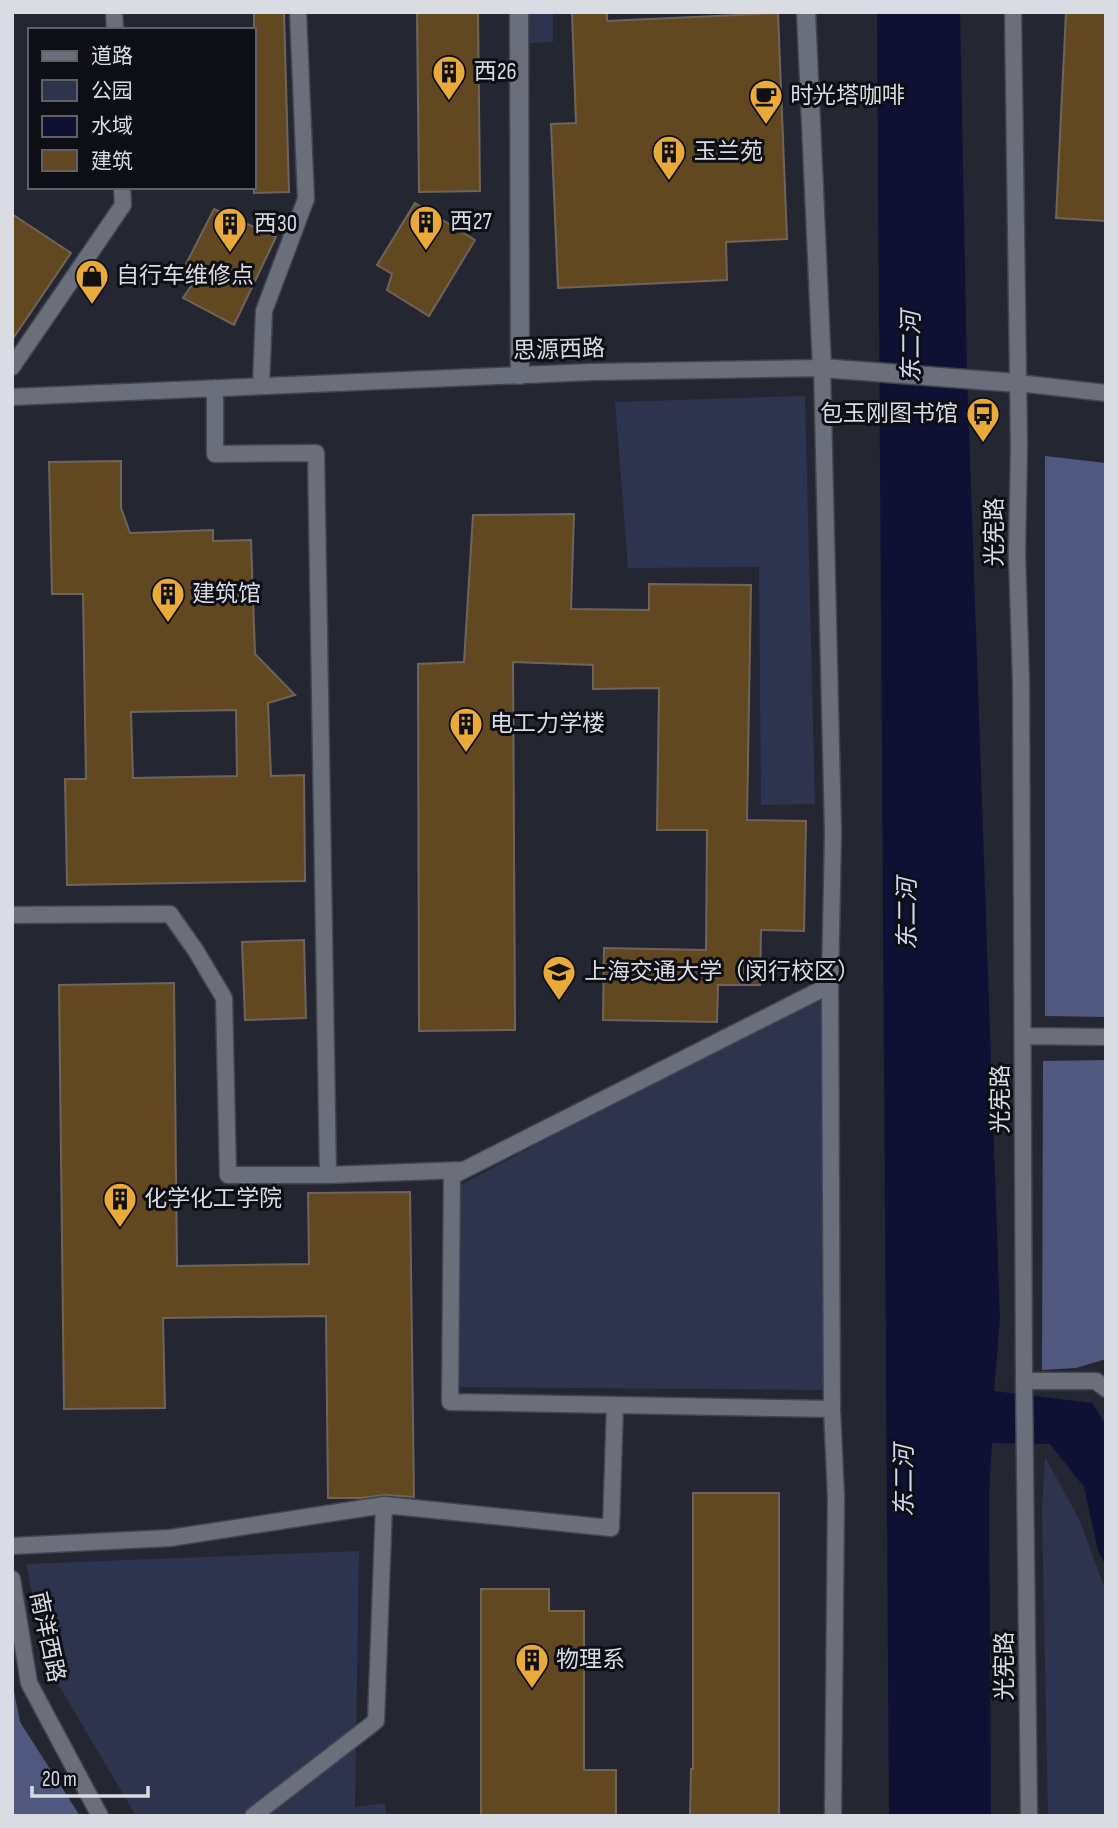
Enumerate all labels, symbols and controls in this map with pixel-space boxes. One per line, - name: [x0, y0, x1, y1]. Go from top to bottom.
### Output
- legend: [28, 28, 256, 189]
- text: 道路: [91, 44, 133, 69]
- building icon: 西26: [430, 53, 468, 102]
- place label: 西26: [474, 58, 517, 86]
- cafe icon: 时光塔咖啡: [747, 77, 785, 126]
- text: 公园: [91, 79, 133, 104]
- place label: 时光塔咖啡: [790, 82, 905, 110]
- text: 水域: [91, 114, 133, 139]
- building icon: 玉兰苑: [650, 133, 688, 182]
- place label: 玉兰苑: [694, 138, 763, 166]
- text: 建筑: [91, 149, 133, 174]
- building icon: 西27: [407, 203, 445, 252]
- building icon: 西30: [211, 205, 249, 254]
- place label: 西27: [450, 208, 492, 236]
- place label: 西30: [254, 210, 297, 238]
- shop icon: 自行车维修点: [73, 257, 111, 306]
- place label: 自行车维修点: [116, 262, 254, 290]
- water label: 东二河: [897, 307, 926, 383]
- street label: 思源西路: [513, 334, 605, 366]
- bus stop icon: 包玉刚图书馆: [964, 395, 1002, 444]
- place label: 包玉刚图书馆: [820, 400, 958, 428]
- street label: 光宪路: [981, 498, 1009, 567]
- building icon: 建筑馆: [149, 575, 187, 624]
- place label: 建筑馆: [192, 580, 261, 608]
- building icon: 电工力学楼: [447, 705, 485, 754]
- place label: 电工力学楼: [490, 710, 605, 738]
- water label: 东二河: [893, 874, 922, 950]
- school or university icon: 上海交通大学（闵行校区）: [540, 953, 578, 1002]
- place label: 上海交通大学（闵行校区）: [584, 958, 860, 986]
- street label: 光宪路: [987, 1065, 1015, 1134]
- building icon: 化学化工学院: [101, 1180, 139, 1229]
- place label: 化学化工学院: [144, 1185, 282, 1213]
- water label: 东二河: [890, 1441, 919, 1517]
- street label: 南洋西路: [24, 1589, 70, 1685]
- street label: 光宪路: [991, 1632, 1019, 1701]
- building icon: 物理系: [513, 1641, 551, 1690]
- place label: 物理系: [556, 1646, 625, 1674]
- scale bar: [32, 1755, 147, 1799]
- text: 20 m: [42, 1767, 77, 1792]

